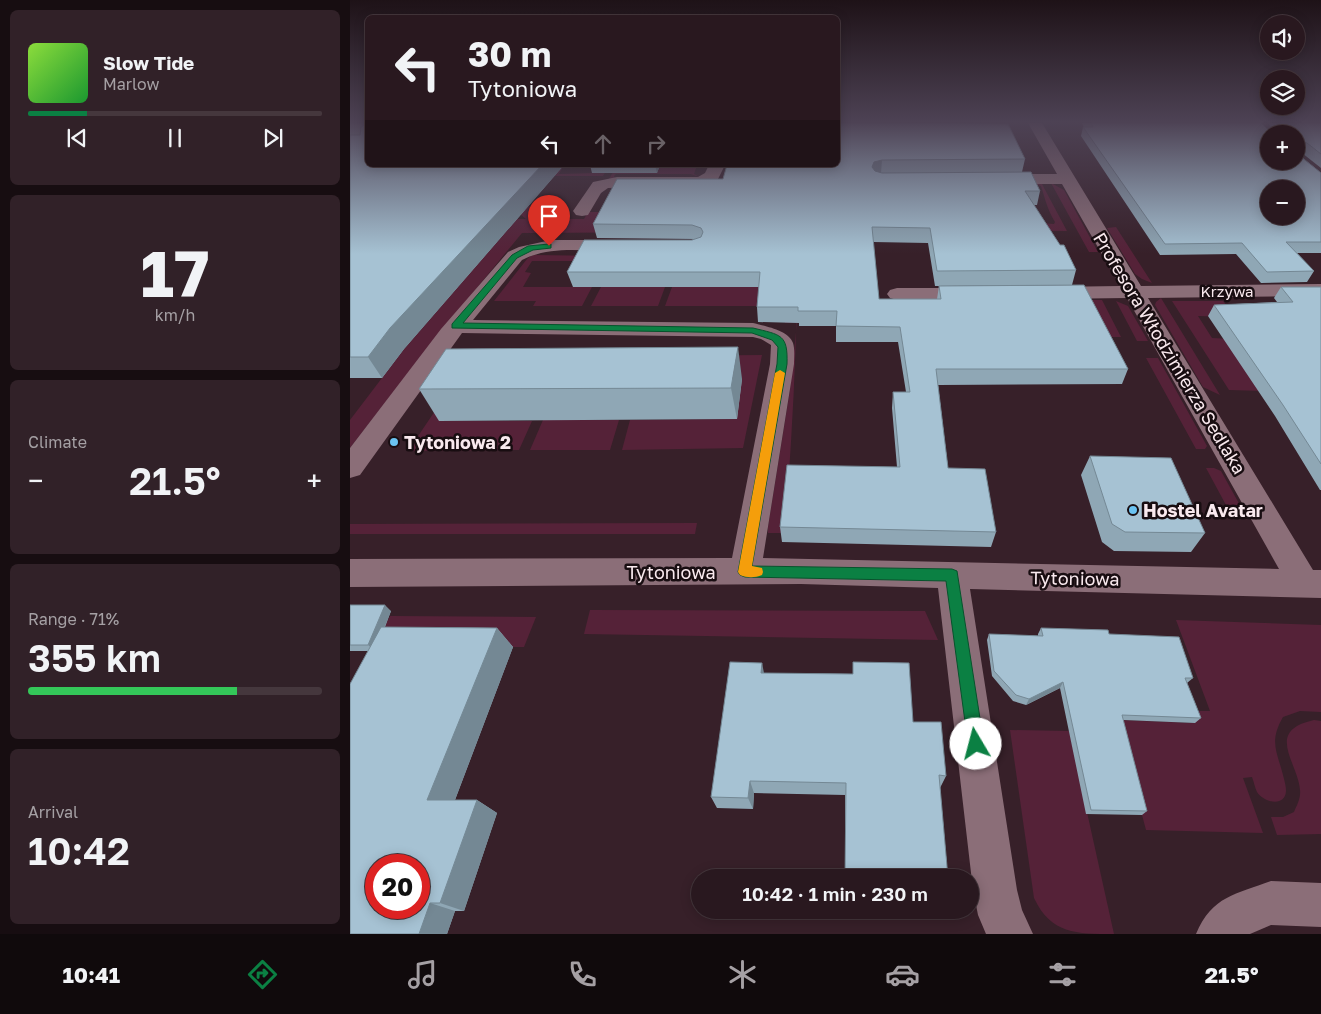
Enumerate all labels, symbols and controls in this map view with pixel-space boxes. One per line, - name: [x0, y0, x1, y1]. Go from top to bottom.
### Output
- map controls: [1260, 15, 1305, 225]
- button: sound: [1260, 15, 1305, 60]
- text: 30 m: [468, 33, 551, 75]
- icon: left: [385, 35, 450, 100]
- text: Slow Tide: [103, 51, 194, 74]
- button: layers: [1260, 70, 1305, 115]
- text: Marlow: [103, 74, 159, 94]
- text: Tytoniowa: [468, 75, 577, 102]
- icon: previous: [63, 124, 91, 152]
- icon: pause: [161, 124, 189, 152]
- icon: next: [259, 124, 287, 152]
- button: +: [1260, 125, 1305, 170]
- icon: left: [536, 130, 564, 158]
- icon: ahead: [589, 130, 617, 158]
- icon: right: [642, 130, 670, 158]
- button: −: [1260, 180, 1305, 225]
- pin: [528, 195, 570, 246]
- icon: arrive: [535, 202, 563, 230]
- street label: Profesora Włodzimierza Sedlaka: [1089, 228, 1251, 478]
- text: 17: [141, 233, 209, 311]
- street label: Krzywa: [1200, 282, 1254, 300]
- text: km/h: [155, 305, 195, 325]
- place label: Tytoniowa 2: [404, 431, 511, 453]
- text: Climate: [28, 432, 87, 452]
- marker: Tytoniowa 2: [388, 436, 400, 448]
- text: 21.5°: [129, 458, 221, 503]
- text: −: [28, 464, 43, 497]
- text: +: [307, 464, 322, 497]
- place label: Hostel Avatar: [1143, 499, 1263, 521]
- marker: Hostel Avatar: [1127, 504, 1139, 516]
- street label: Tytoniowa: [626, 561, 716, 583]
- street label: Tytoniowa: [1030, 566, 1120, 590]
- text: Range · 71%: [28, 609, 119, 629]
- text: 355 km: [28, 635, 161, 680]
- position arrow: [949, 717, 1001, 769]
- text: Arrival: [28, 802, 78, 822]
- text: 10:42: [28, 828, 130, 873]
- speed limit sign: 20: [365, 854, 430, 919]
- text: 10:42 · 1 min · 230 m: [742, 882, 928, 905]
- icon: directions: [245, 957, 280, 992]
- icon: music: [405, 957, 440, 992]
- icon: phone: [565, 957, 600, 992]
- icon: climate: [725, 957, 760, 992]
- icon: car: [885, 957, 920, 992]
- icon: filters: [1045, 957, 1080, 992]
- text: 10:41: [62, 961, 120, 988]
- text: 21.5°: [1205, 961, 1258, 988]

